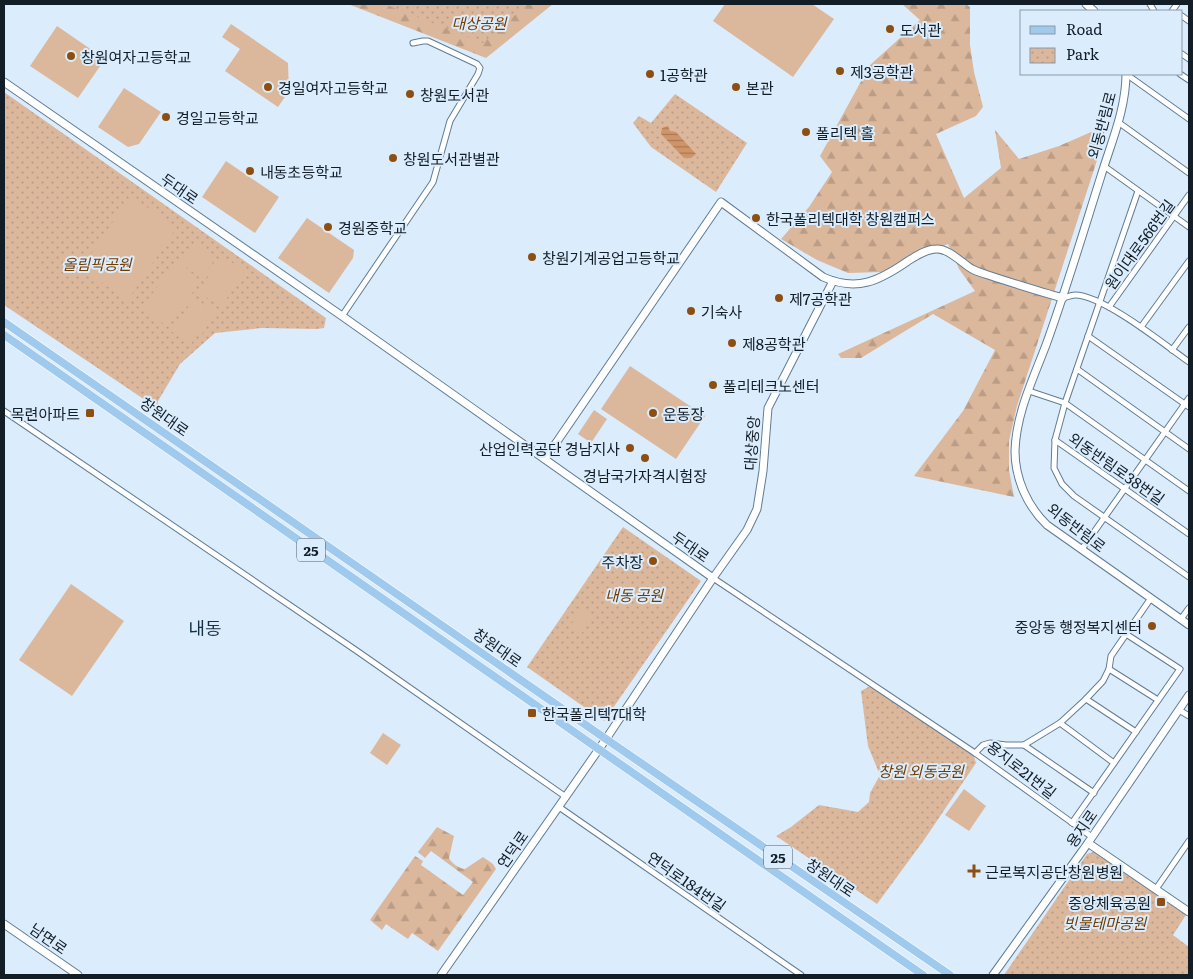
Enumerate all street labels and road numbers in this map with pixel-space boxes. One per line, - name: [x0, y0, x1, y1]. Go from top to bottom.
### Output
- street label: 외동반림로: [1081, 89, 1121, 161]
- street label: 두대로: [156, 167, 204, 209]
- street label: 원이대로566번길: [1098, 194, 1180, 294]
- street label: 창원대로: [136, 391, 194, 441]
- street label: 대상중앙: [738, 414, 764, 471]
- street label: 외동반림로38번길: [1064, 426, 1170, 510]
- street label: 외동반림로: [1043, 497, 1111, 557]
- street label: 두대로: [667, 525, 715, 567]
- road number: 25: [297, 538, 325, 562]
- street label: 창원대로: [469, 622, 527, 672]
- street label: 용지로21번길: [982, 734, 1062, 804]
- street label: 용지로: [1060, 804, 1102, 852]
- street label: 연덕로: [491, 825, 533, 873]
- street label: 연덕로184번길: [643, 845, 731, 917]
- road number: 25: [764, 846, 792, 869]
- street label: 창원대로: [802, 852, 860, 902]
- street label: 남면로: [25, 917, 73, 959]

